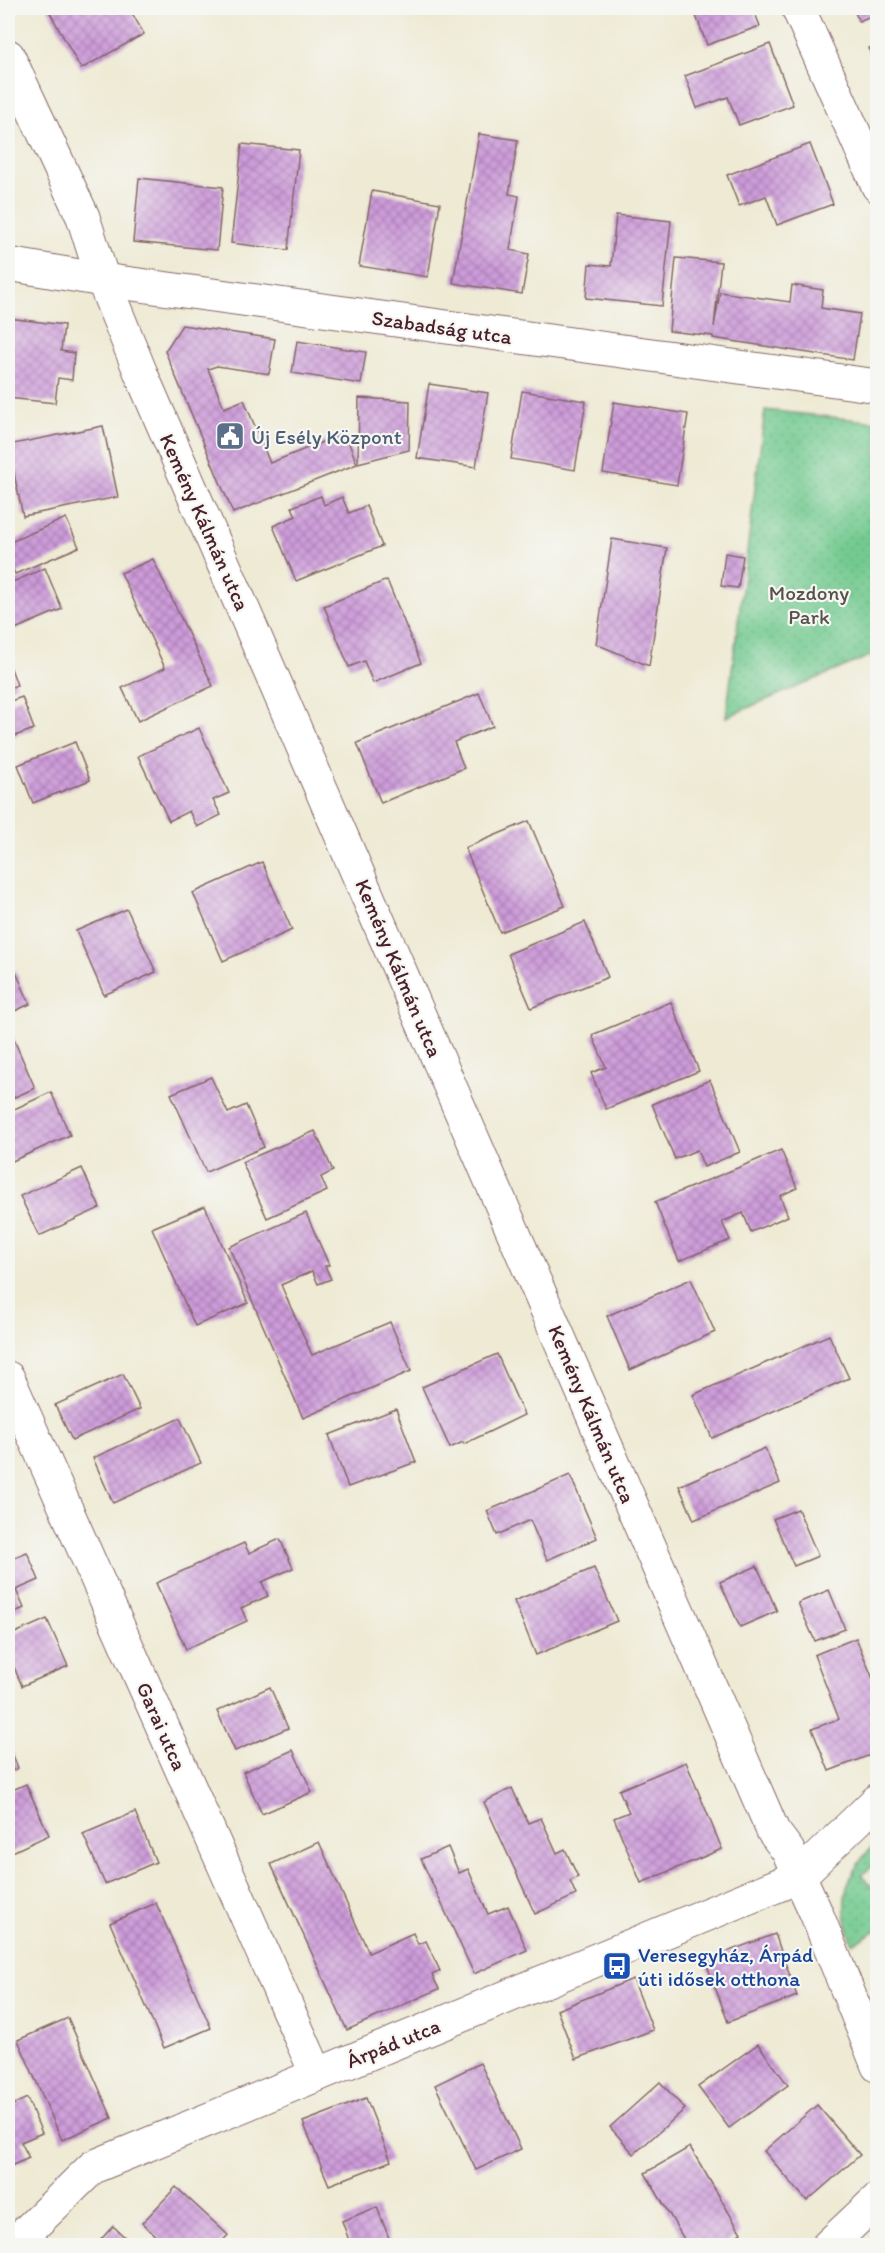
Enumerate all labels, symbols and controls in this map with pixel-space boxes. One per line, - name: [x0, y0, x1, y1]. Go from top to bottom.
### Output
- street label: Szabadság utca: [370, 305, 514, 349]
- public building icon: Új Esély Központ: [214, 420, 246, 452]
- place label: Új Esély Központ: [251, 424, 402, 449]
- street label: Kemény Kálmán utca: [155, 430, 255, 614]
- park label: Mozdony Park: [769, 580, 849, 629]
- street label: Kemény Kálmán utca: [350, 875, 448, 1061]
- street label: Kemény Kálmán utca: [543, 1321, 641, 1507]
- street label: Garai utca: [132, 1678, 192, 1774]
- place label: Veresegyház, Árpád úti idősek otthona: [638, 1942, 814, 1991]
- bus stop icon: Veresegyház, Árpád úti idősek otthona: [601, 1950, 633, 1982]
- street label: Árpád utca: [343, 2013, 443, 2073]

